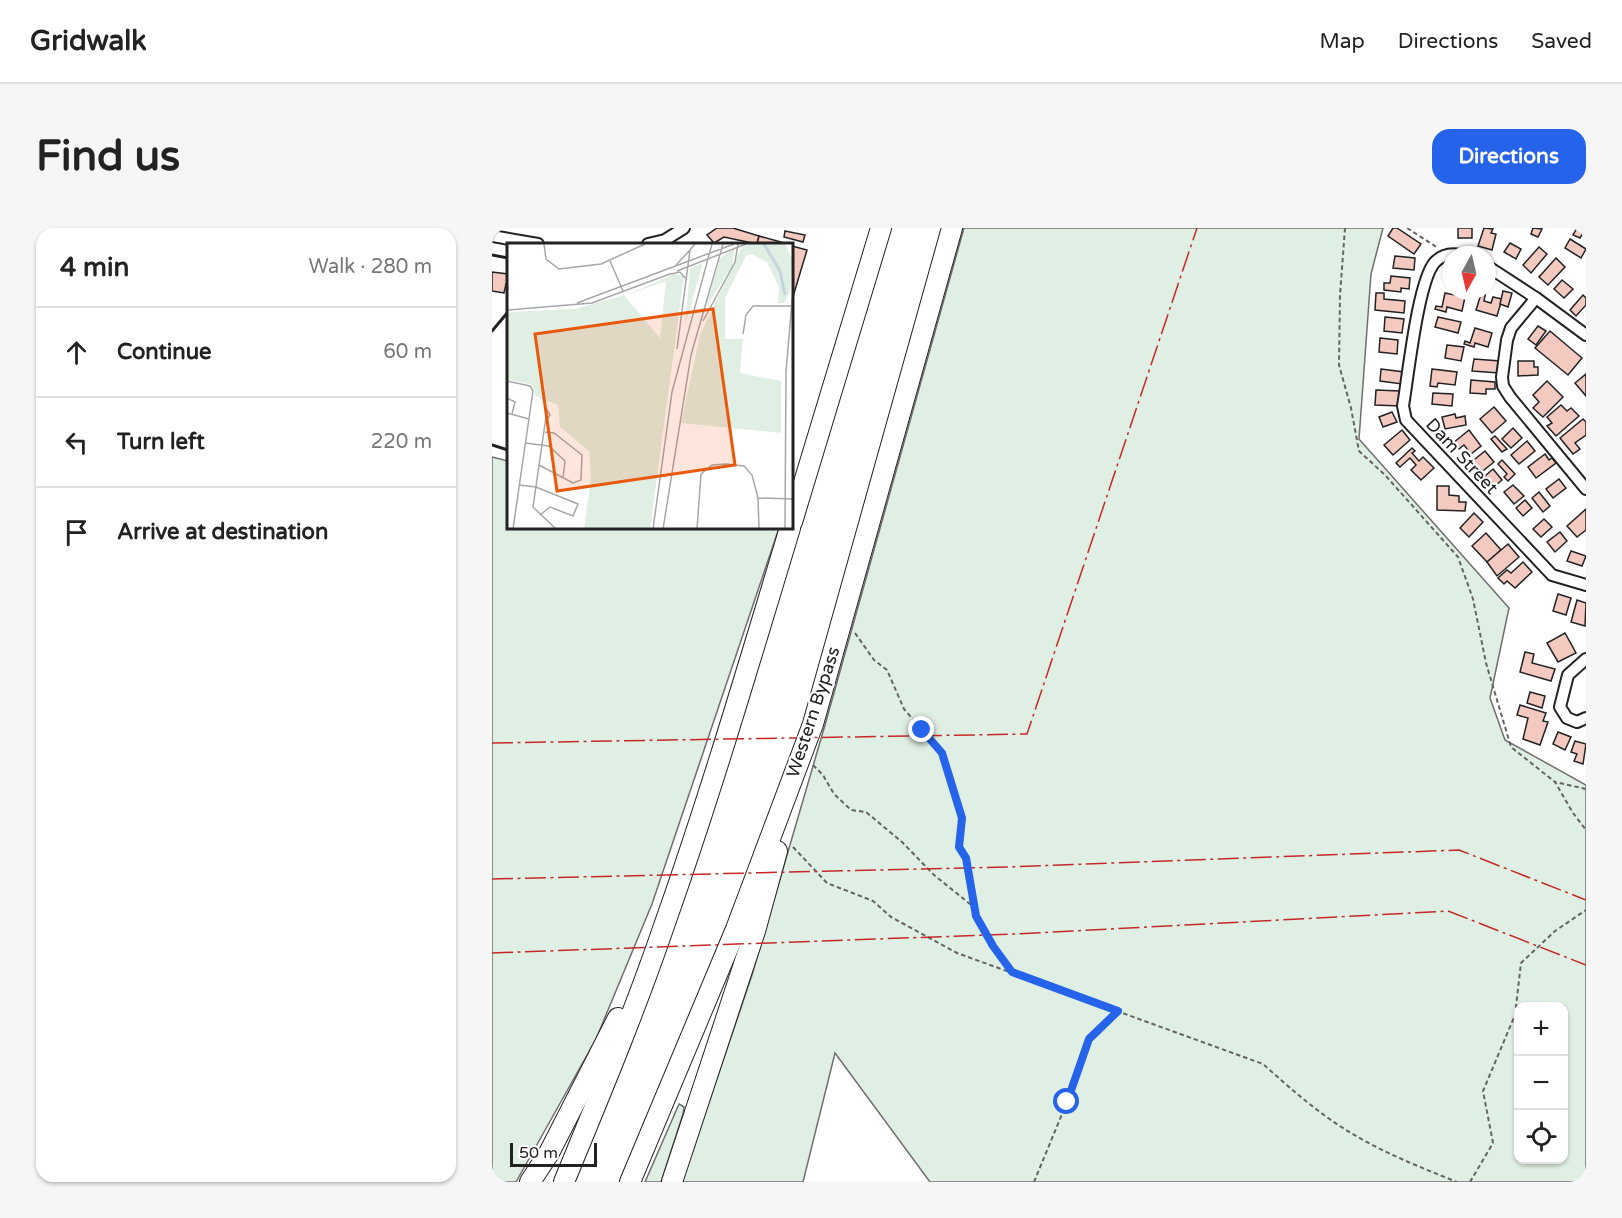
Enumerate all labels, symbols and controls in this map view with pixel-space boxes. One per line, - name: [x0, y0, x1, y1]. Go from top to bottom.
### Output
- text: Gridwalk: [30, 24, 147, 58]
- text: Map: [1319, 29, 1365, 54]
- text: Directions: [1398, 29, 1498, 54]
- text: Saved: [1531, 29, 1592, 54]
- button: Directions: [1432, 129, 1586, 184]
- text: Find us: [36, 131, 180, 182]
- inset map: [507, 243, 794, 530]
- north arrow: [1442, 246, 1496, 300]
- text: 4 min: [60, 252, 129, 283]
- text: Walk · 280 m: [309, 255, 432, 279]
- icon: ahead: [60, 336, 93, 369]
- text: Continue: [117, 339, 212, 365]
- text: 60 m: [383, 340, 432, 364]
- street label: Dam Street: [1421, 413, 1503, 499]
- icon: left: [60, 426, 93, 459]
- text: Turn left: [117, 429, 205, 455]
- text: 220 m: [371, 430, 432, 454]
- icon: arrive: [60, 516, 93, 549]
- text: Arrive at destination: [117, 519, 328, 545]
- street label: Western Bypass: [781, 644, 845, 780]
- route end: [908, 716, 934, 742]
- map controls: [1514, 1002, 1568, 1164]
- button: +: [1514, 1002, 1568, 1056]
- button: −: [1514, 1056, 1568, 1110]
- route start: [1053, 1088, 1079, 1114]
- button: locate: [1514, 1110, 1568, 1164]
- scale bar: [510, 1140, 597, 1168]
- text: 50 m: [519, 1143, 558, 1163]

